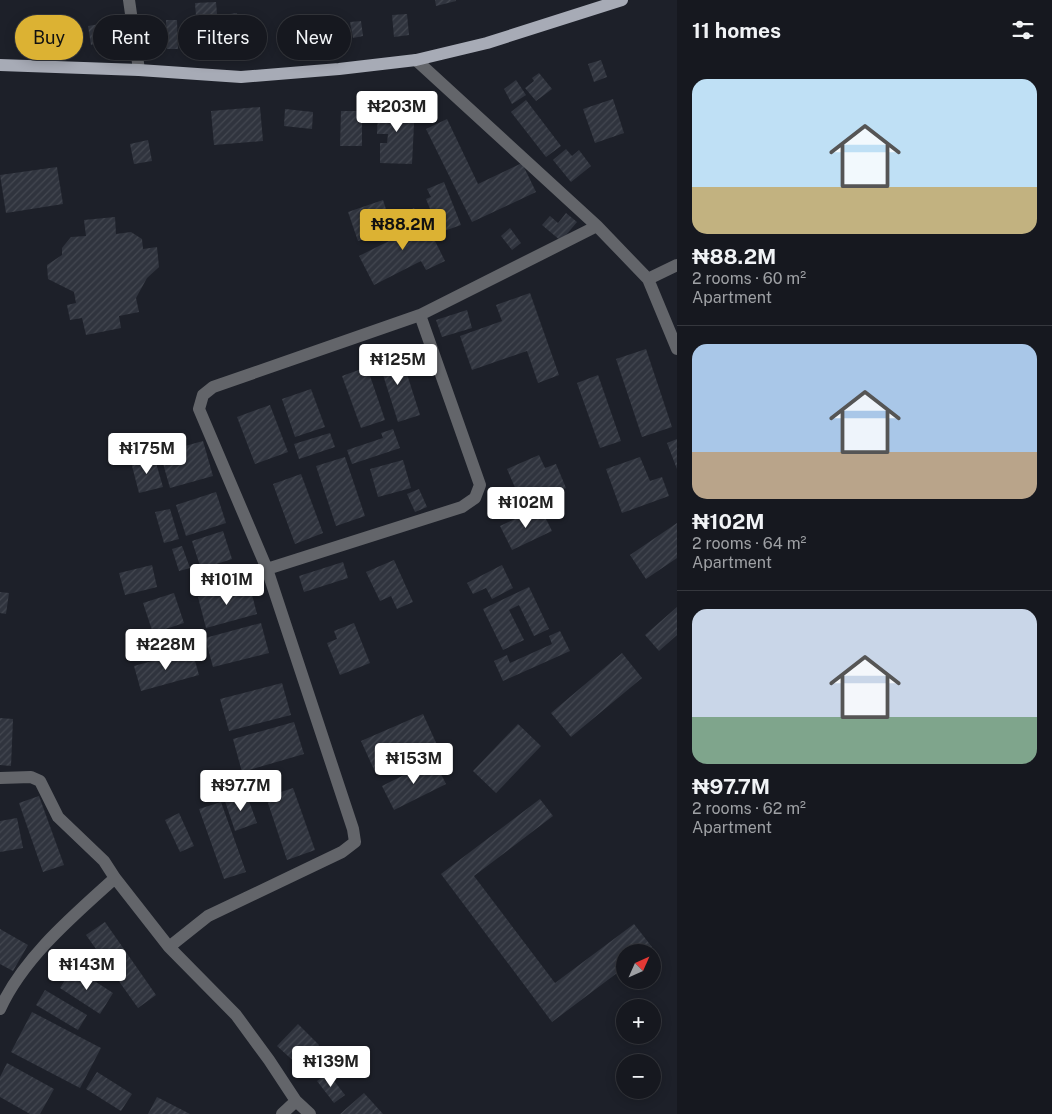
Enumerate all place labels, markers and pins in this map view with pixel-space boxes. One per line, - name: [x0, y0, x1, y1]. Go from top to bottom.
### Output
- pin: ₦203M: [362, 90, 432, 133]
- pin: ₦88.2M: [362, 208, 444, 251]
- pin: ₦125M: [363, 344, 433, 386]
- pin: ₦175M: [112, 432, 182, 475]
- pin: ₦102M: [491, 486, 561, 529]
- pin: ₦101M: [192, 564, 262, 606]
- pin: ₦228M: [131, 628, 201, 671]
- pin: ₦153M: [379, 742, 449, 785]
- pin: ₦97.7M: [200, 770, 282, 812]
- pin: ₦143M: [52, 948, 122, 991]
- pin: ₦139M: [296, 1046, 366, 1088]

